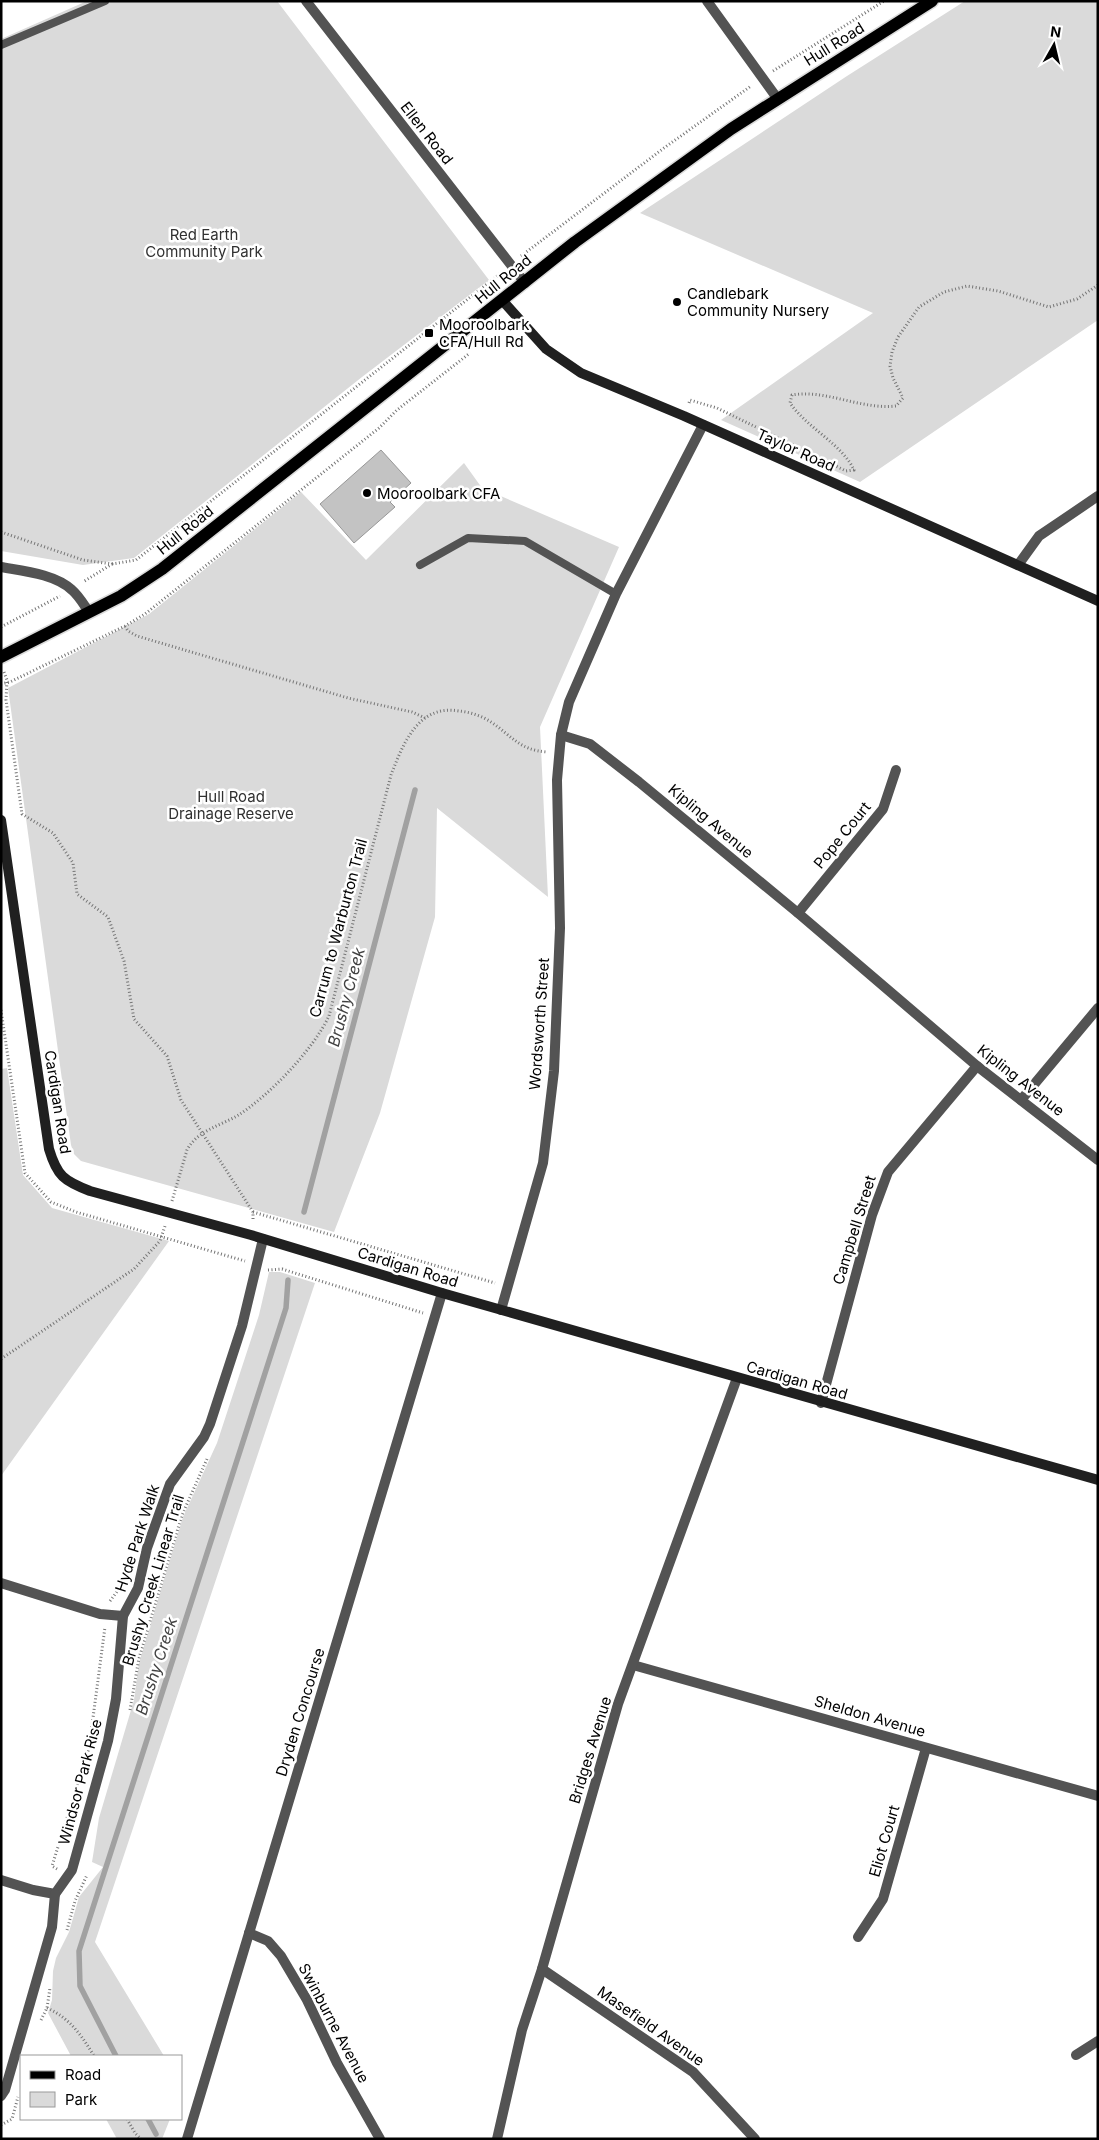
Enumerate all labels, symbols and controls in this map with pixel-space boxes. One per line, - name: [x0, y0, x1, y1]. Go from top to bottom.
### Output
- street label: Hull Road: [800, 18, 868, 70]
- north arrow: [1029, 20, 1079, 70]
- text: N: [1049, 22, 1062, 41]
- street label: Ellen Road: [397, 98, 457, 168]
- park label: Red Earth Community Park: [145, 225, 264, 261]
- street label: Hull Road: [471, 250, 535, 308]
- place label: Candlebark Community Nursery: [687, 284, 830, 320]
- marker: Candlebark Community Nursery: [671, 296, 683, 308]
- place label: Mooroolbark CFA/Hull Rd: [439, 315, 530, 351]
- marker: Mooroolbark CFA/Hull Rd: [423, 327, 435, 339]
- street label: Taylor Road: [754, 424, 838, 476]
- place label: Mooroolbark CFA: [377, 484, 500, 503]
- marker: Mooroolbark CFA: [361, 487, 373, 499]
- street label: Hull Road: [153, 501, 217, 559]
- street label: Kipling Avenue: [665, 780, 757, 862]
- park label: Hull Road Drainage Reserve: [168, 787, 294, 823]
- street label: Pope Court: [809, 798, 875, 872]
- street label: Carrum to Warburton Trail: [305, 836, 371, 1020]
- water label: Brushy Creek: [323, 945, 369, 1049]
- street label: Wordsworth Street: [525, 957, 553, 1091]
- street label: Kipling Avenue: [974, 1040, 1068, 1120]
- street label: Cardigan Road: [40, 1049, 76, 1155]
- street label: Campbell Street: [828, 1173, 880, 1287]
- street label: Cardigan Road: [355, 1243, 461, 1291]
- street label: Cardigan Road: [744, 1356, 850, 1404]
- street label: Hyde Park Walk: [111, 1481, 164, 1594]
- street label: Brushy Creek Linear Trail: [118, 1492, 188, 1668]
- water label: Brushy Creek: [131, 1615, 181, 1717]
- street label: Dryden Concourse: [271, 1645, 329, 1779]
- street label: Sheldon Avenue: [812, 1691, 928, 1741]
- street label: Bridges Avenue: [565, 1694, 615, 1806]
- street label: Windsor Park Rise: [54, 1717, 106, 1847]
- street label: Eliot Court: [865, 1803, 903, 1879]
- street label: Swinburne Avenue: [294, 1960, 374, 2086]
- street label: Masefield Avenue: [594, 1982, 708, 2070]
- legend: [20, 2055, 182, 2120]
- text: Road: [65, 2065, 101, 2084]
- text: Park: [65, 2090, 98, 2109]

